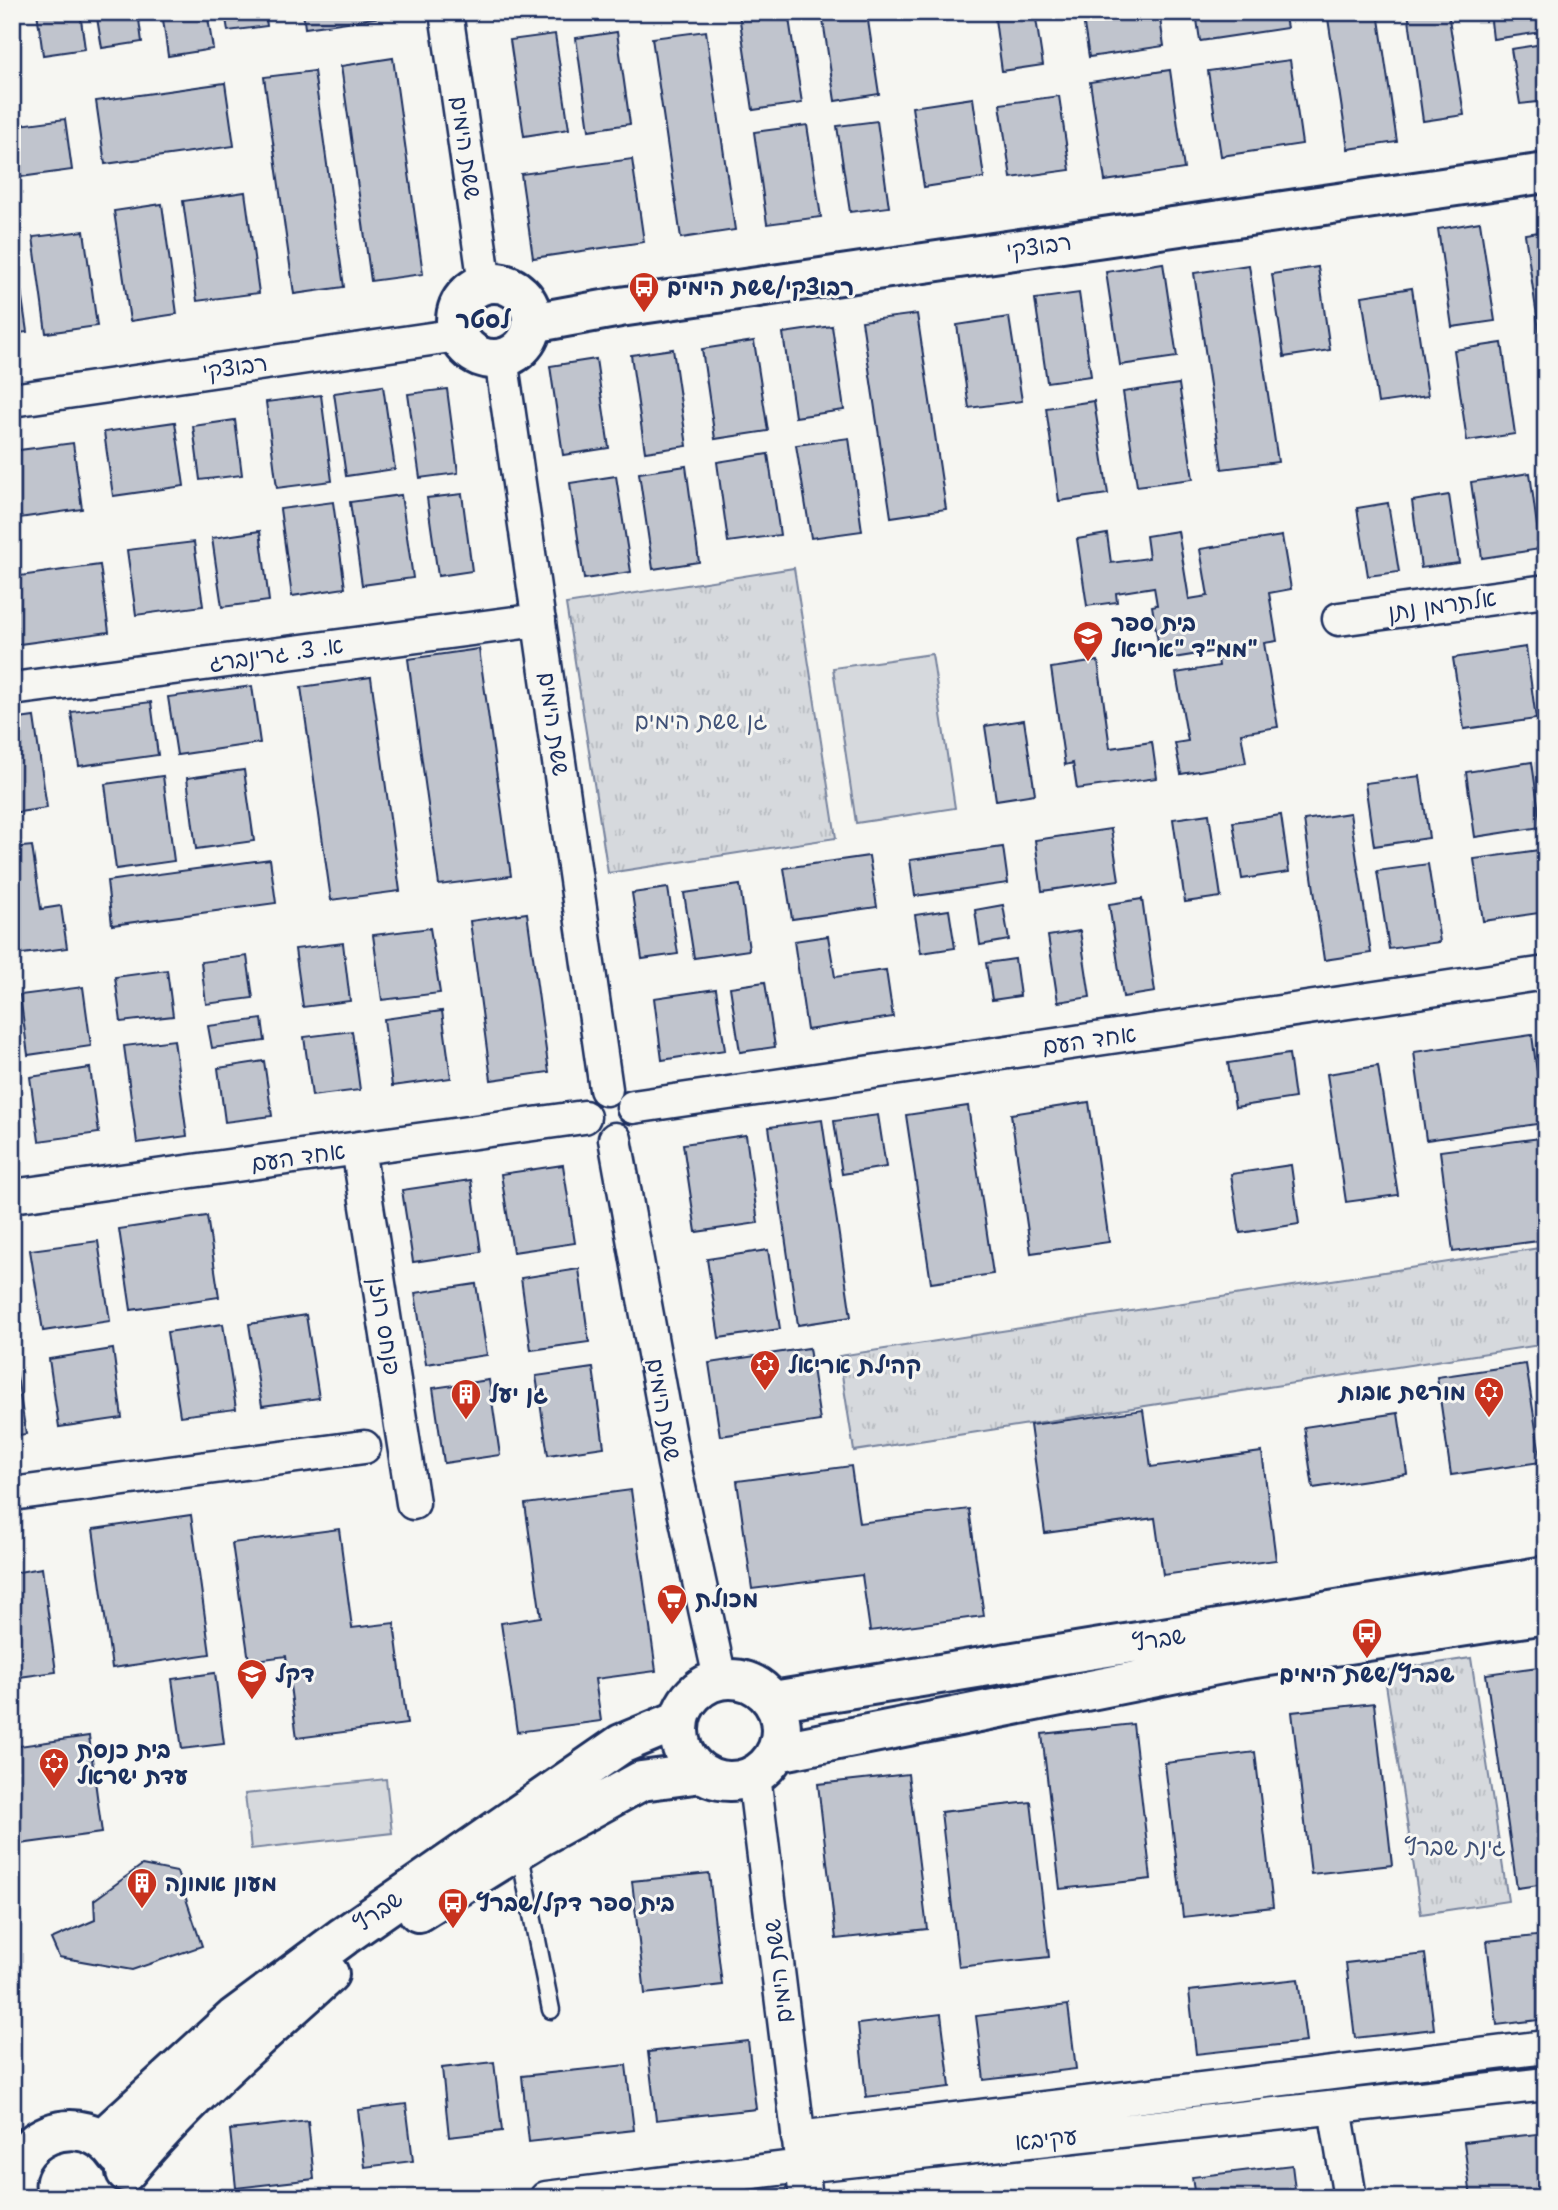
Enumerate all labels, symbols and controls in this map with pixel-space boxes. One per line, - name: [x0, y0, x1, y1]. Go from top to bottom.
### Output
- street label: ששת הימים: [443, 94, 492, 202]
- street label: רבוצקי: [1004, 223, 1074, 266]
- place label: רבוצקי/ששת הימים: [667, 268, 854, 303]
- bus stop icon: רבוצקי/ששת הימים: [627, 270, 661, 314]
- district label: לסטר: [455, 300, 511, 336]
- street label: רבוצקי: [200, 344, 270, 387]
- street label: אלתרמן נתן: [1385, 579, 1498, 628]
- place label: בית ספר ממ"ד "אריאל": [1111, 604, 1258, 665]
- school or university icon: בית ספר ממ"ד "אריאל": [1071, 619, 1105, 663]
- street label: א. צ. גרינברג: [206, 626, 345, 679]
- street label: ששת הימים: [531, 670, 580, 778]
- park label: גן ששת הימים: [635, 702, 767, 737]
- street label: אחד העם: [1039, 1015, 1138, 1062]
- street label: אחד העם: [248, 1132, 347, 1179]
- street label: פנחס רוזן: [361, 1274, 411, 1377]
- place label: קהילת אריאל: [788, 1346, 922, 1381]
- synagogue icon: קהילת אריאל: [748, 1348, 782, 1392]
- street label: ששת הימים: [639, 1355, 692, 1464]
- place label: מורשת אבות: [1337, 1373, 1466, 1408]
- place label: גן יעל: [489, 1375, 548, 1410]
- synagogue icon: מורשת אבות: [1472, 1375, 1506, 1419]
- building icon: גן יעל: [449, 1377, 483, 1421]
- place label: מכולת: [695, 1580, 758, 1615]
- supermarket icon: מכולת: [655, 1582, 689, 1626]
- street label: שברץ: [1130, 1616, 1188, 1659]
- bus stop icon: שברץ/ששת הימים: [1350, 1616, 1384, 1660]
- place label: דקל: [275, 1655, 315, 1690]
- place label: שברץ/ששת הימים: [1279, 1655, 1455, 1690]
- school or university icon: דקל: [235, 1657, 269, 1701]
- place label: בית כנסת עדת ישראל: [77, 1731, 188, 1792]
- synagogue icon: בית כנסת עדת ישראל: [37, 1746, 71, 1790]
- park label: גינת שברץ: [1404, 1828, 1506, 1863]
- place label: מעון אמונה: [165, 1864, 277, 1899]
- building icon: מעון אמונה: [125, 1866, 159, 1910]
- street label: שברץ: [345, 1880, 409, 1939]
- place label: בית ספר דקל/שברץ: [476, 1884, 675, 1919]
- bus stop icon: בית ספר דקל/שברץ: [436, 1886, 470, 1930]
- street label: ששת הימים: [753, 1917, 800, 2025]
- street label: עקיבא: [1013, 2117, 1079, 2158]

